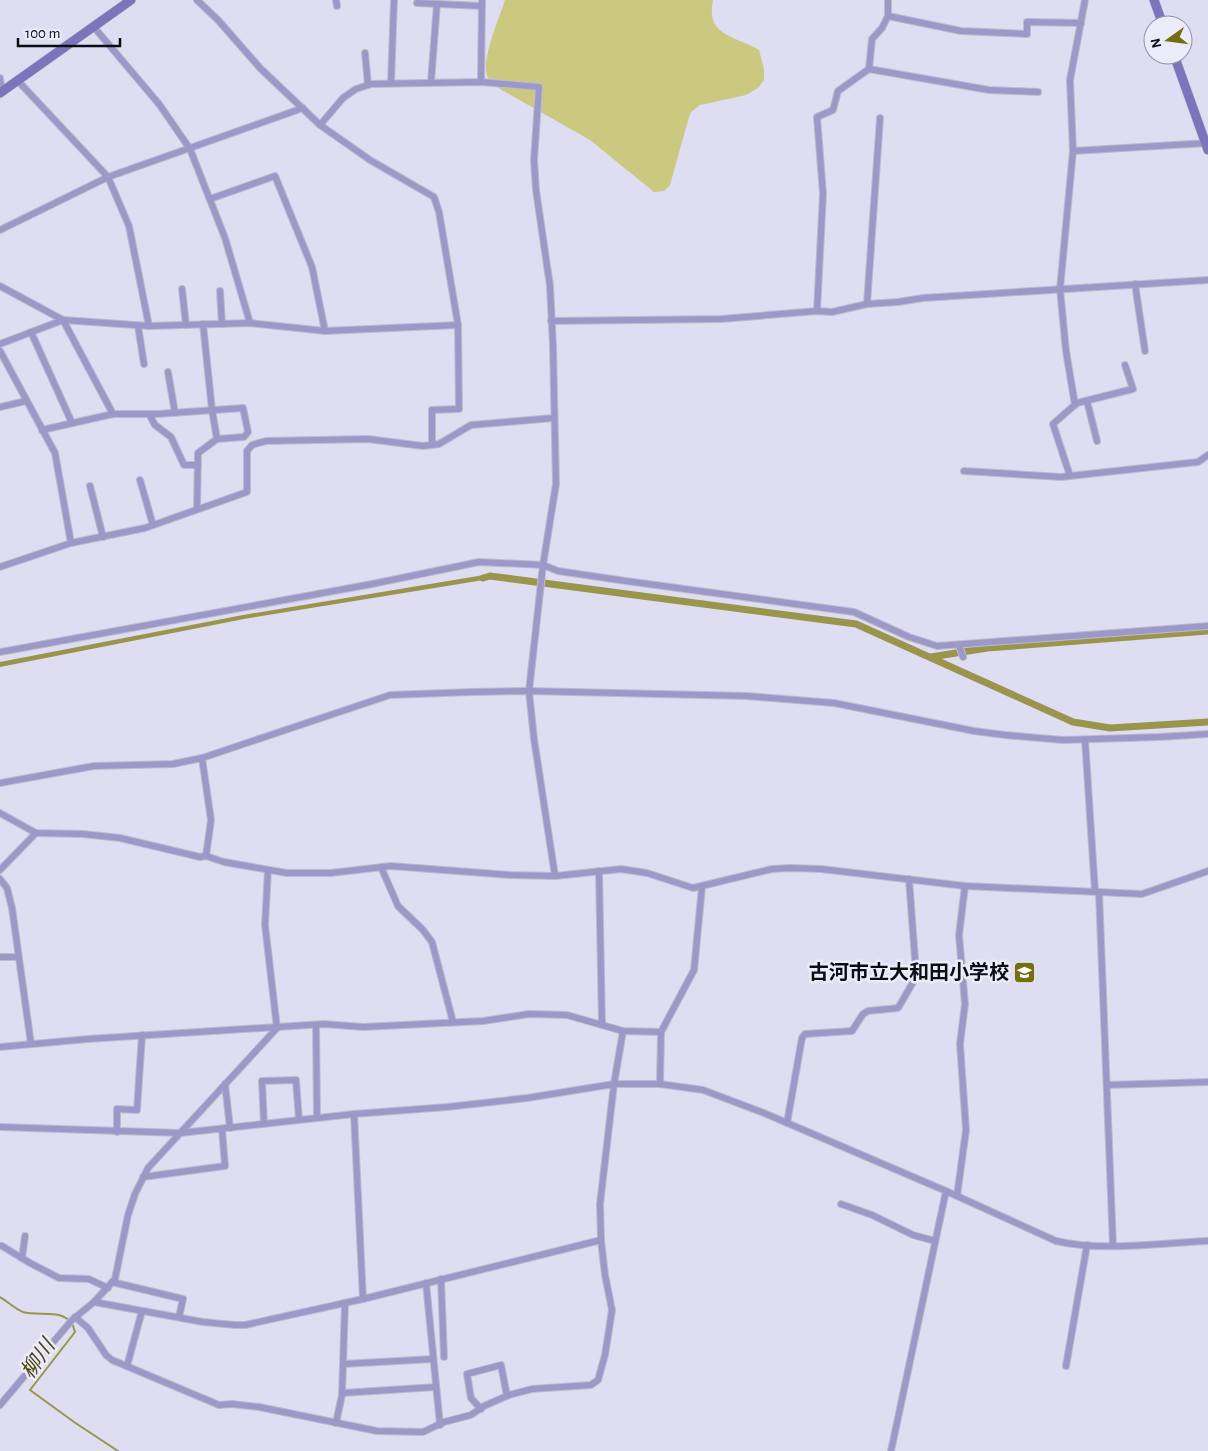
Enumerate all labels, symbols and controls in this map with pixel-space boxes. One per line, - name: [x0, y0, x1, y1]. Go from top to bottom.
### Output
- scale bar: [18, 15, 120, 47]
- north arrow: [1143, 15, 1193, 65]
- text: 100 m: [25, 26, 60, 41]
- text: N: [1148, 36, 1164, 49]
- place label: 古河市立大和田小学校: [809, 961, 1009, 983]
- school or university icon: 古河市立大和田小学校: [1013, 961, 1037, 985]
- water label: 柳川: [17, 1334, 60, 1382]

